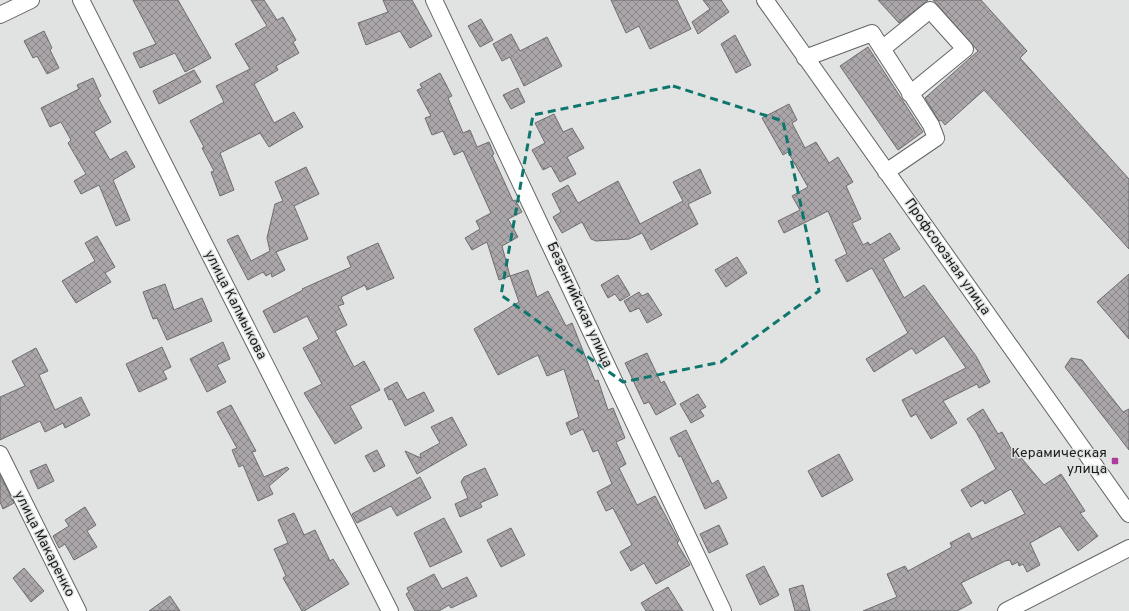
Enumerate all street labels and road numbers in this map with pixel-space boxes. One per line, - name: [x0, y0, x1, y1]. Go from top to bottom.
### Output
- street label: Профсоюзная улица: [900, 195, 994, 319]
- street label: Безенгийская улица: [542, 239, 616, 371]
- street label: улица Калмыкова: [200, 247, 270, 363]
- street label: улица Макаренко: [10, 488, 78, 600]

